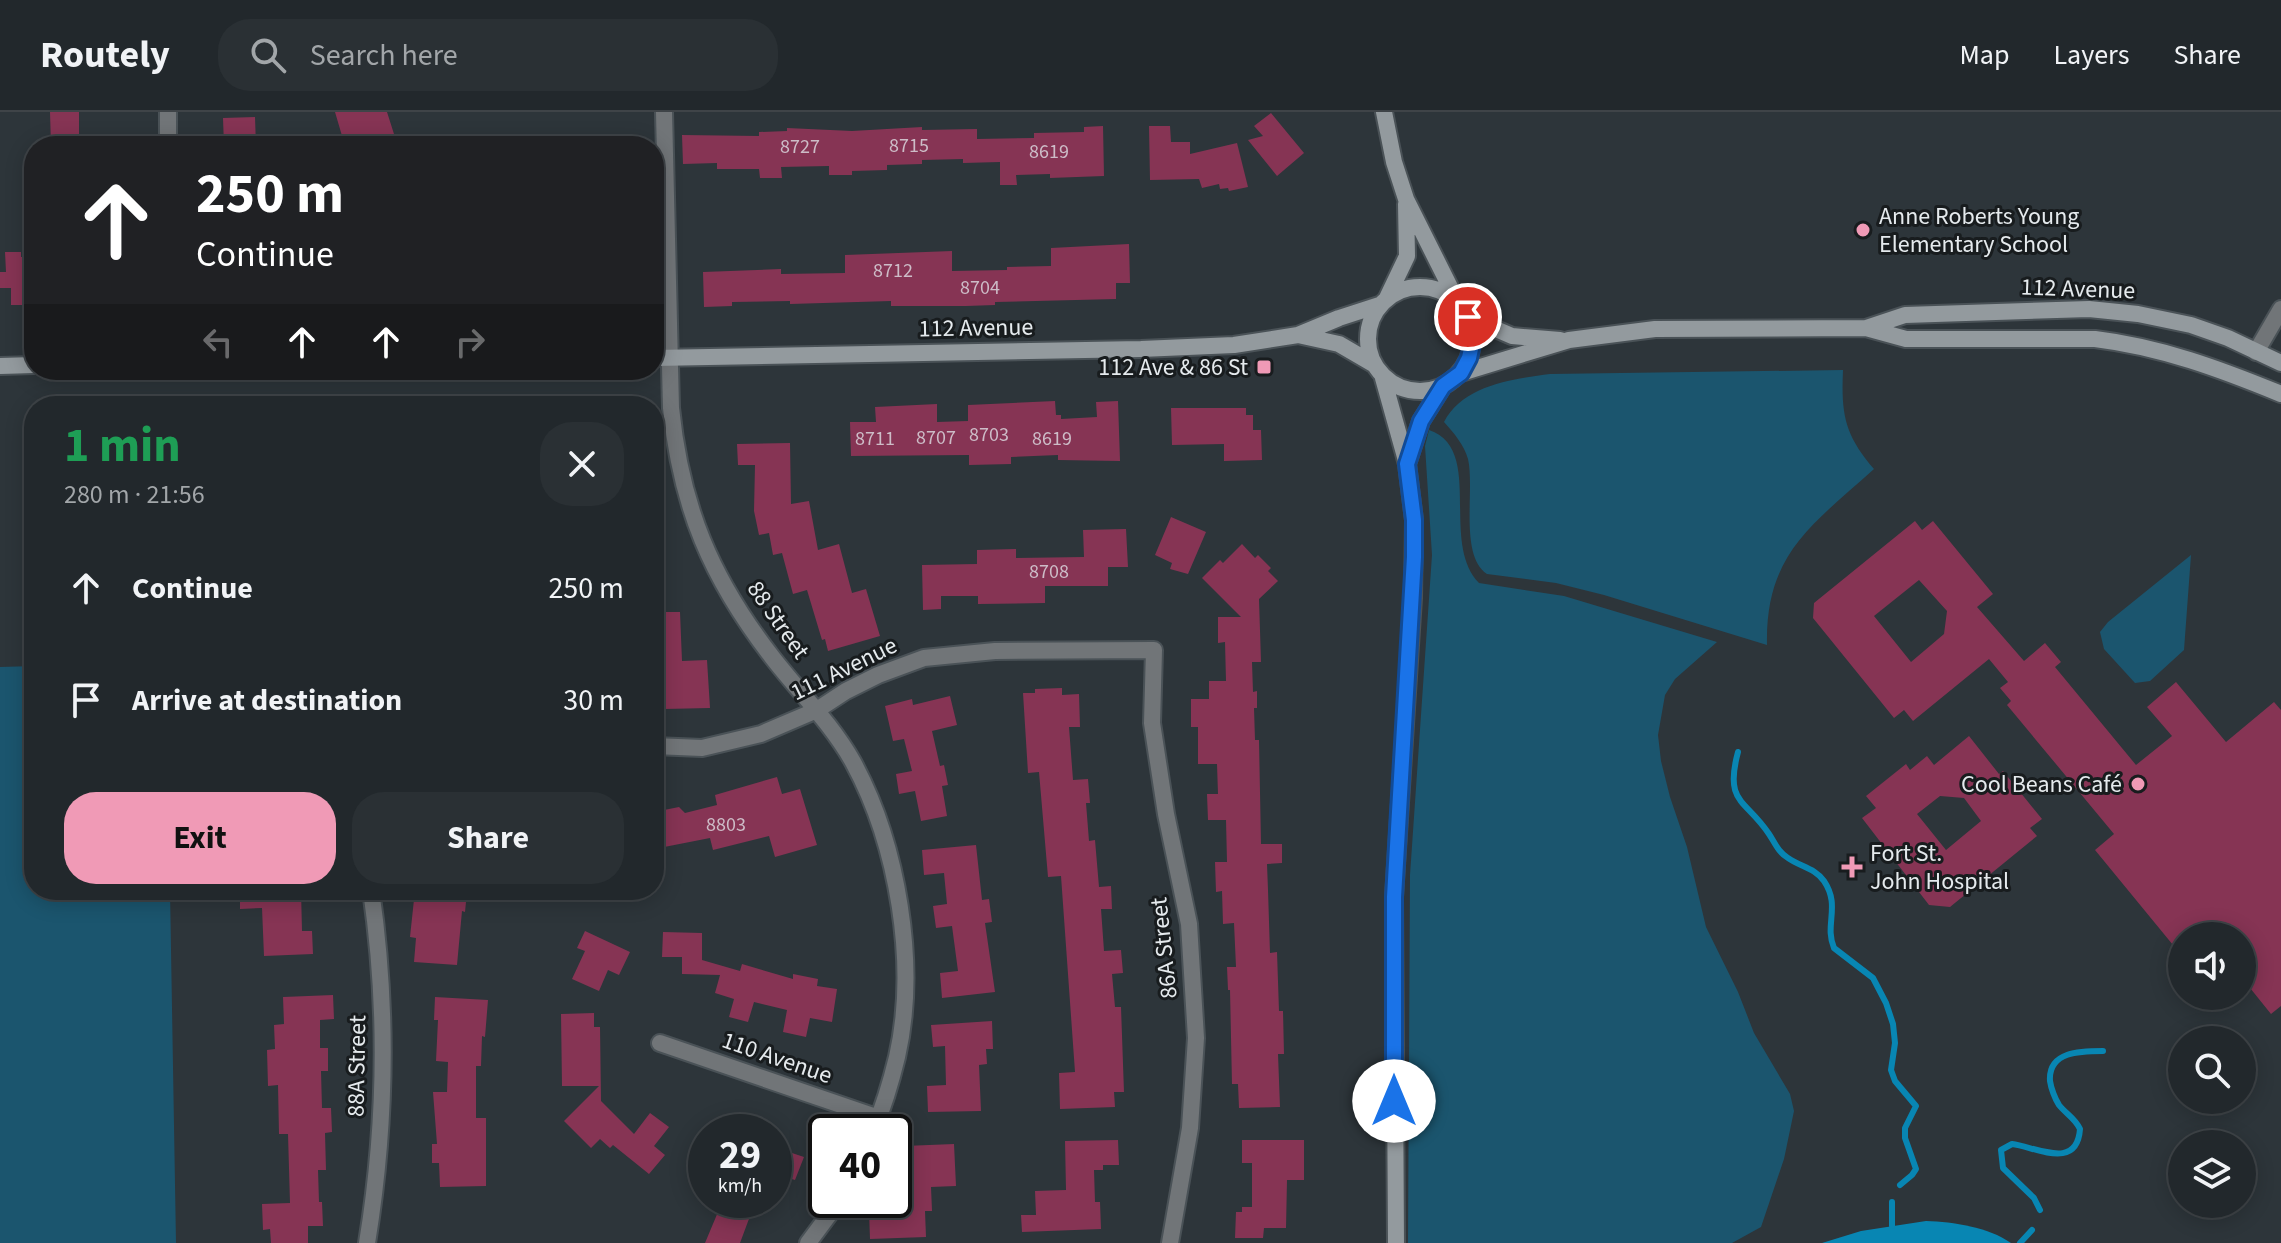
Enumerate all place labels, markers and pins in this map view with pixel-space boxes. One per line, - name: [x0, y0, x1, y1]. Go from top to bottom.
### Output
- place label: Anne Roberts Young Elementary School: [1879, 199, 2079, 262]
- marker: Anne Roberts Young Elementary School: [1854, 221, 1872, 239]
- pin: [1434, 283, 1502, 351]
- place label: 112 Ave & 86 St: [1098, 350, 1248, 385]
- marker: 112 Ave & 86 St: [1255, 358, 1273, 376]
- place label: Cool Beans Café: [1961, 767, 2122, 802]
- marker: Cool Beans Café: [2129, 775, 2147, 793]
- place label: Fort St. John Hospital: [1870, 836, 2009, 899]
- marker: Fort St. John Hospital: [1841, 856, 1863, 878]

